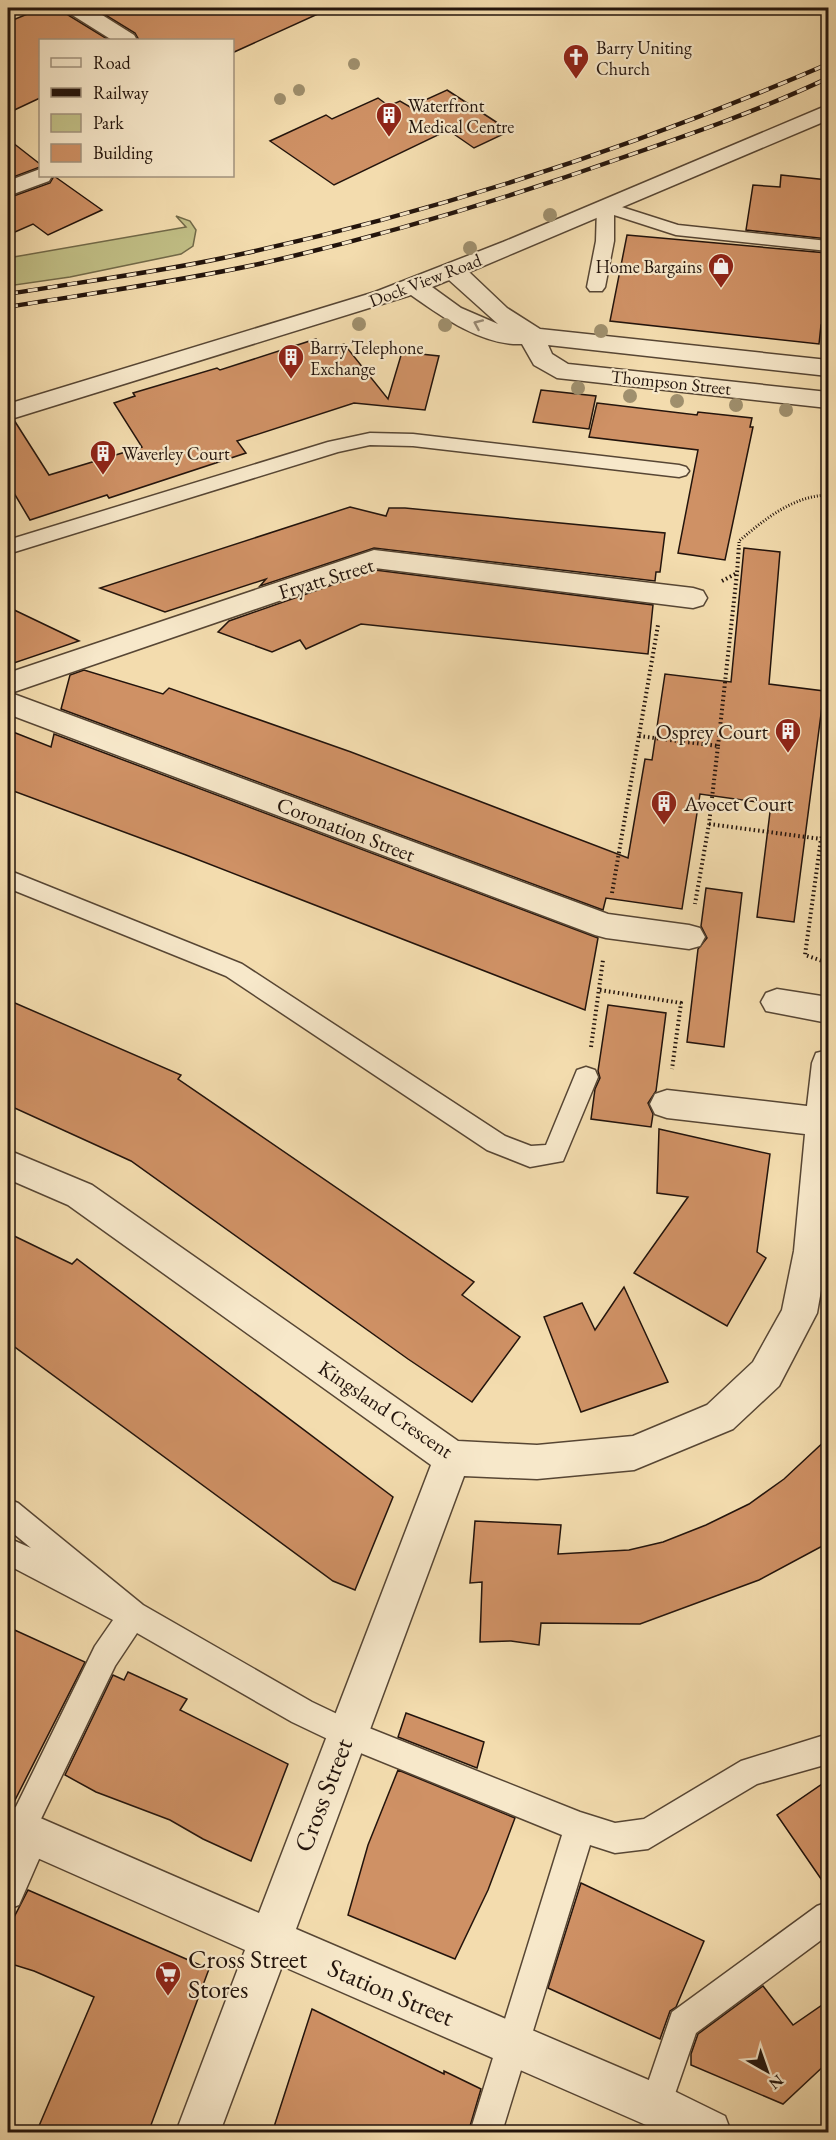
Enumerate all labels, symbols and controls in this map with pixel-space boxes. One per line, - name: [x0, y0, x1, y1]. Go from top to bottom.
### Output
- place label: Barry Uniting Church: [596, 36, 692, 80]
- legend: [39, 39, 234, 177]
- church icon: Barry Uniting Church: [561, 42, 591, 80]
- text: Road: [93, 51, 132, 74]
- text: Railway: [93, 81, 149, 104]
- place label: Waterfront Medical Centre: [408, 94, 514, 138]
- building icon: Waterfront Medical Centre: [374, 100, 404, 138]
- text: Park: [93, 111, 124, 134]
- text: Building: [93, 141, 153, 164]
- street label: Dock View Road: [366, 248, 485, 312]
- shop icon: Home Bargains: [706, 251, 736, 289]
- place label: Home Bargains: [595, 255, 702, 278]
- one-way arrow: [473, 319, 484, 331]
- place label: Barry Telephone Exchange: [310, 336, 424, 380]
- building icon: Barry Telephone Exchange: [276, 342, 306, 380]
- street label: Thompson Street: [610, 364, 733, 400]
- building icon: Waverley Court: [88, 438, 118, 476]
- place label: Waverley Court: [122, 442, 230, 465]
- street label: Fryatt Street: [275, 551, 377, 605]
- building icon: Osprey Court: [773, 716, 803, 754]
- place label: Osprey Court: [656, 718, 768, 745]
- building icon: Avocet Court: [649, 788, 679, 826]
- street label: Coronation Street: [273, 790, 419, 868]
- place label: Avocet Court: [683, 790, 794, 817]
- street label: Kingsland Crescent: [314, 1354, 459, 1464]
- street label: Cross Street: [286, 1733, 360, 1857]
- place label: Cross Street Stores: [188, 1942, 307, 2006]
- street label: Station Street: [323, 1950, 459, 2034]
- supermarket icon: Cross Street Stores: [153, 1959, 183, 1997]
- north arrow: [737, 2041, 797, 2101]
- text: N: [765, 2070, 788, 2094]

